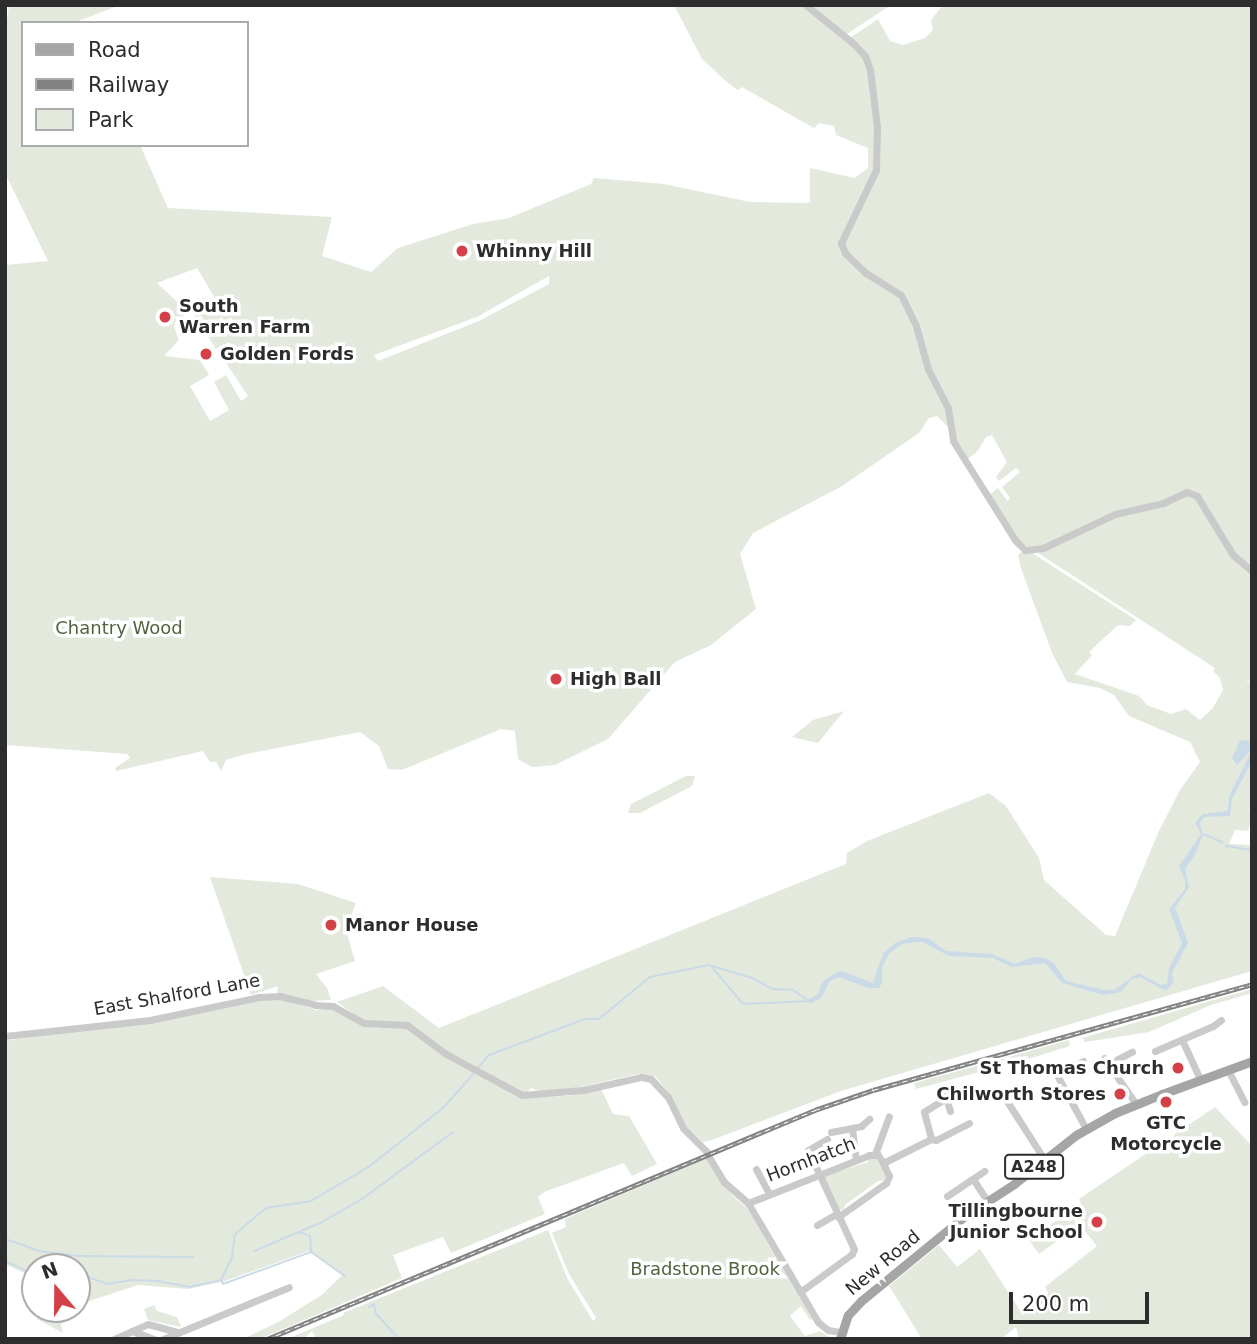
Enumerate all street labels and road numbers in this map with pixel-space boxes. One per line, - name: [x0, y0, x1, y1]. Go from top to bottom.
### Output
- street label: East Shalford Lane: [92, 970, 262, 1020]
- street label: Hornhatch: [763, 1133, 859, 1187]
- road number: A248: [1002, 1154, 1066, 1180]
- street label: New Road: [842, 1226, 924, 1300]

